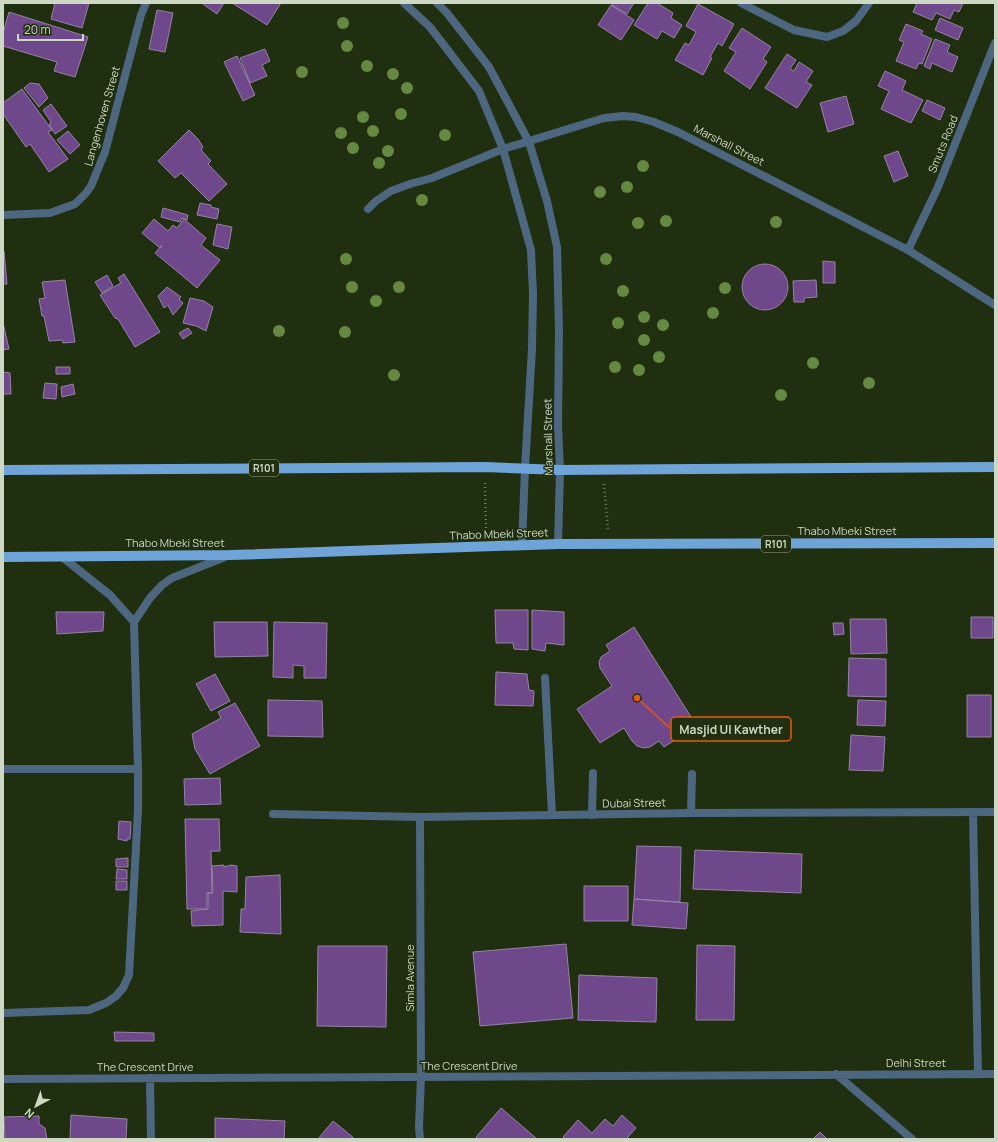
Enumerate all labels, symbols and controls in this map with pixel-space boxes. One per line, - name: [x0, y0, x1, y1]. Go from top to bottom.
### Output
- scale bar: [18, 16, 83, 42]
- text: 20 m: [24, 21, 51, 38]
- street label: Langenhoven Street: [80, 64, 123, 167]
- street label: Smuts Road: [924, 113, 961, 175]
- street label: Marshall Street: [691, 120, 767, 169]
- street label: Marshall Street: [539, 398, 556, 476]
- road number: R101: [249, 460, 279, 476]
- street label: Thabo Mbeki Street: [797, 523, 897, 538]
- street label: Thabo Mbeki Street: [449, 524, 549, 543]
- street label: Thabo Mbeki Street: [125, 535, 225, 550]
- road number: R101: [761, 536, 791, 552]
- callout: Masjid Ul Kawther: [671, 717, 791, 741]
- text: Masjid Ul Kawther: [679, 721, 783, 738]
- street label: Dubai Street: [602, 794, 666, 811]
- street label: Simla Avenue: [402, 944, 417, 1012]
- street label: Delhi Street: [886, 1055, 946, 1070]
- street label: The Crescent Drive: [421, 1058, 518, 1073]
- street label: The Crescent Drive: [97, 1059, 194, 1074]
- north arrow: [16, 1086, 56, 1126]
- text: N: [21, 1106, 37, 1122]

